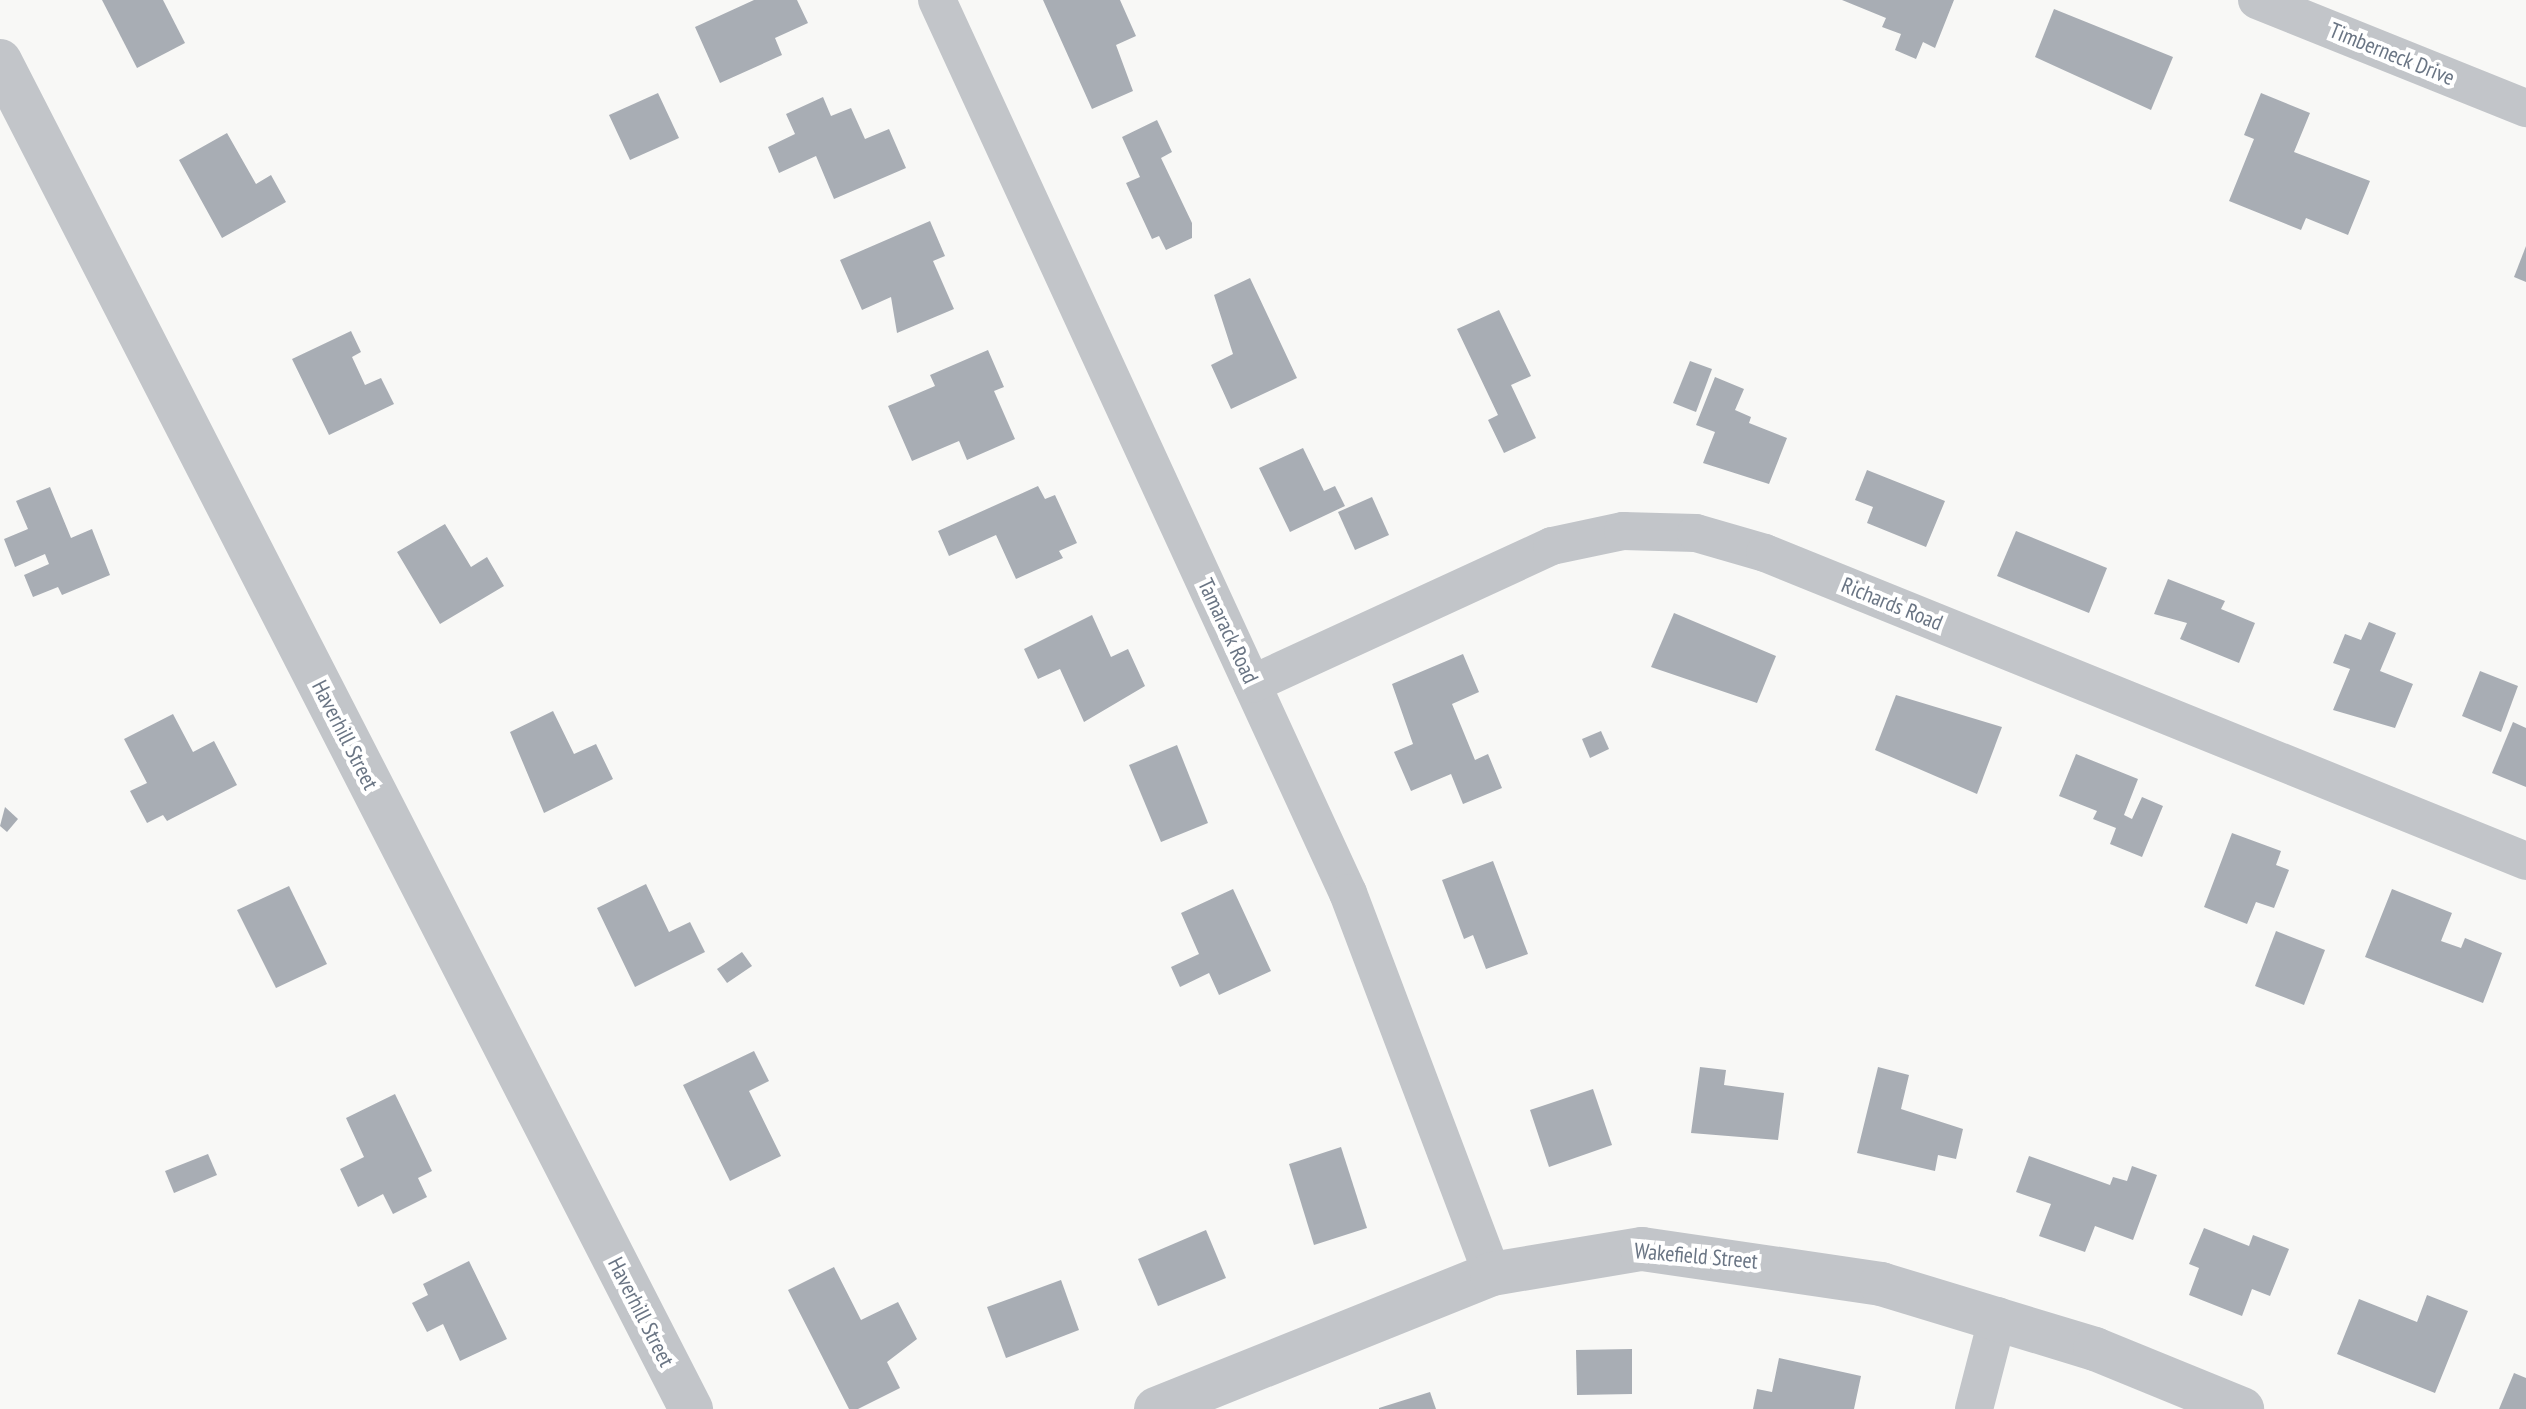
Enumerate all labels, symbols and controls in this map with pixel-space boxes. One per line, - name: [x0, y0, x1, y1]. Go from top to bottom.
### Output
- street label: Timberneck Drive: [2325, 17, 2459, 91]
- street label: Richards Road: [1838, 572, 1946, 636]
- street label: Tamarack Road: [1192, 574, 1264, 688]
- street label: Haverhill Street: [306, 676, 384, 794]
- street label: Wakefield Street: [1633, 1237, 1759, 1275]
- street label: Haverhill Street: [602, 1253, 680, 1371]

